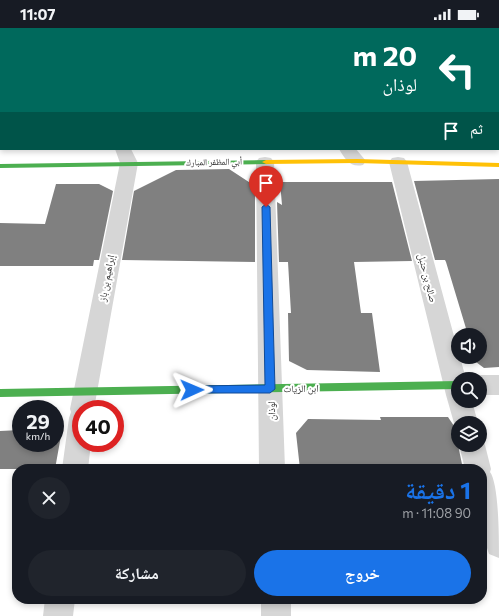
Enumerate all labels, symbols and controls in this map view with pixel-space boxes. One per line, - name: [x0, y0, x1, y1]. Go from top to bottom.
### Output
- text: 11:07: [20, 5, 56, 23]
- text: 20 m: [353, 38, 417, 72]
- icon: left: [431, 44, 483, 96]
- text: لوذان: [382, 73, 417, 95]
- text: ثم: [470, 119, 483, 137]
- icon: arrive: [440, 120, 462, 142]
- street label: أبي المظفر المبارك: [186, 156, 242, 170]
- pin: [249, 166, 283, 207]
- icon: arrive: [255, 172, 277, 194]
- street label: صالح بن حنبل: [415, 252, 440, 304]
- street label: إبراهيم بن باز: [95, 253, 118, 304]
- map controls: [451, 328, 487, 452]
- button: sound: [451, 328, 487, 364]
- position arrow: [171, 369, 213, 411]
- button: search: [451, 372, 487, 408]
- street label: ابن الزيات: [283, 382, 319, 395]
- speed limit sign: 40: [72, 400, 124, 452]
- street label: لوذان: [265, 401, 278, 421]
- text: 29: [26, 409, 50, 433]
- button: layers: [451, 416, 487, 452]
- text: km/h: [26, 430, 50, 442]
- text: 1 دقيقة: [405, 475, 471, 504]
- button: close: [28, 477, 70, 519]
- text: 90 m · 11:08: [402, 505, 471, 521]
- button: مشاركة: [28, 550, 246, 596]
- button: خروج: [254, 550, 471, 596]

